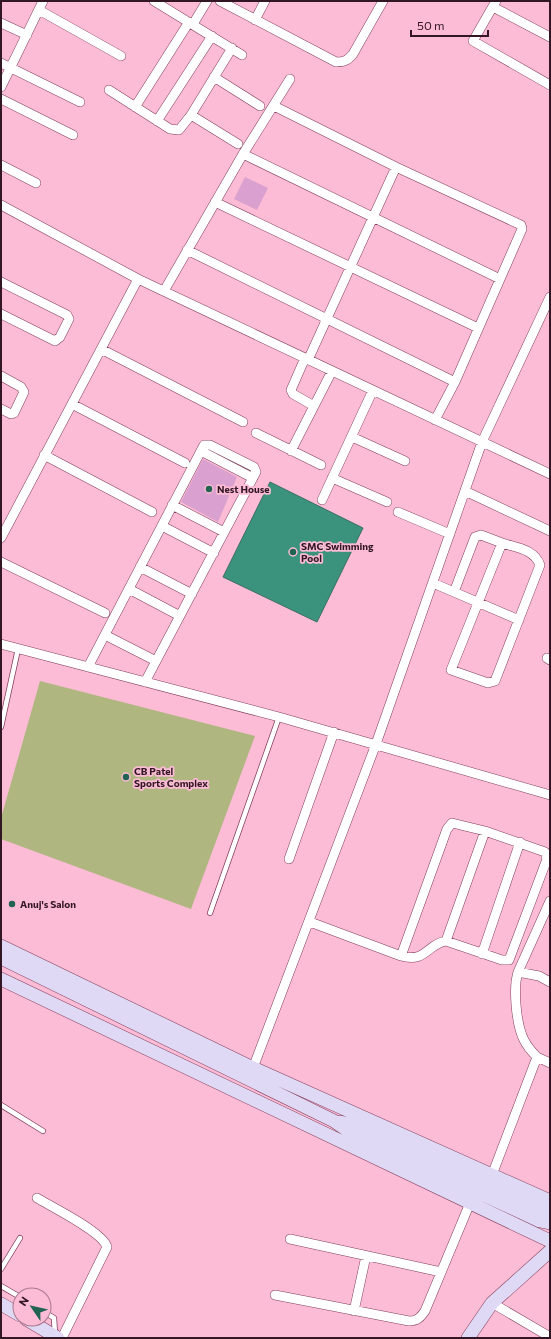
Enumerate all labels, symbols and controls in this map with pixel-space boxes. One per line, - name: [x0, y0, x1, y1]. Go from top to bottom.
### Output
- scale bar: [411, 12, 488, 38]
- text: 50 m: [417, 18, 445, 32]
- place label: Nest House: [217, 483, 270, 495]
- marker: Nest House: [204, 484, 214, 494]
- place label: SMC Swimming Pool: [301, 540, 374, 564]
- marker: SMC Swimming Pool: [288, 547, 298, 557]
- place label: CB Patel Sports Complex: [134, 765, 208, 789]
- marker: CB Patel Sports Complex: [121, 772, 131, 782]
- place label: Anuj's Salon: [20, 898, 76, 910]
- marker: Anuj's Salon: [7, 899, 17, 909]
- north arrow: [12, 1287, 52, 1327]
- text: N: [16, 1294, 31, 1308]

